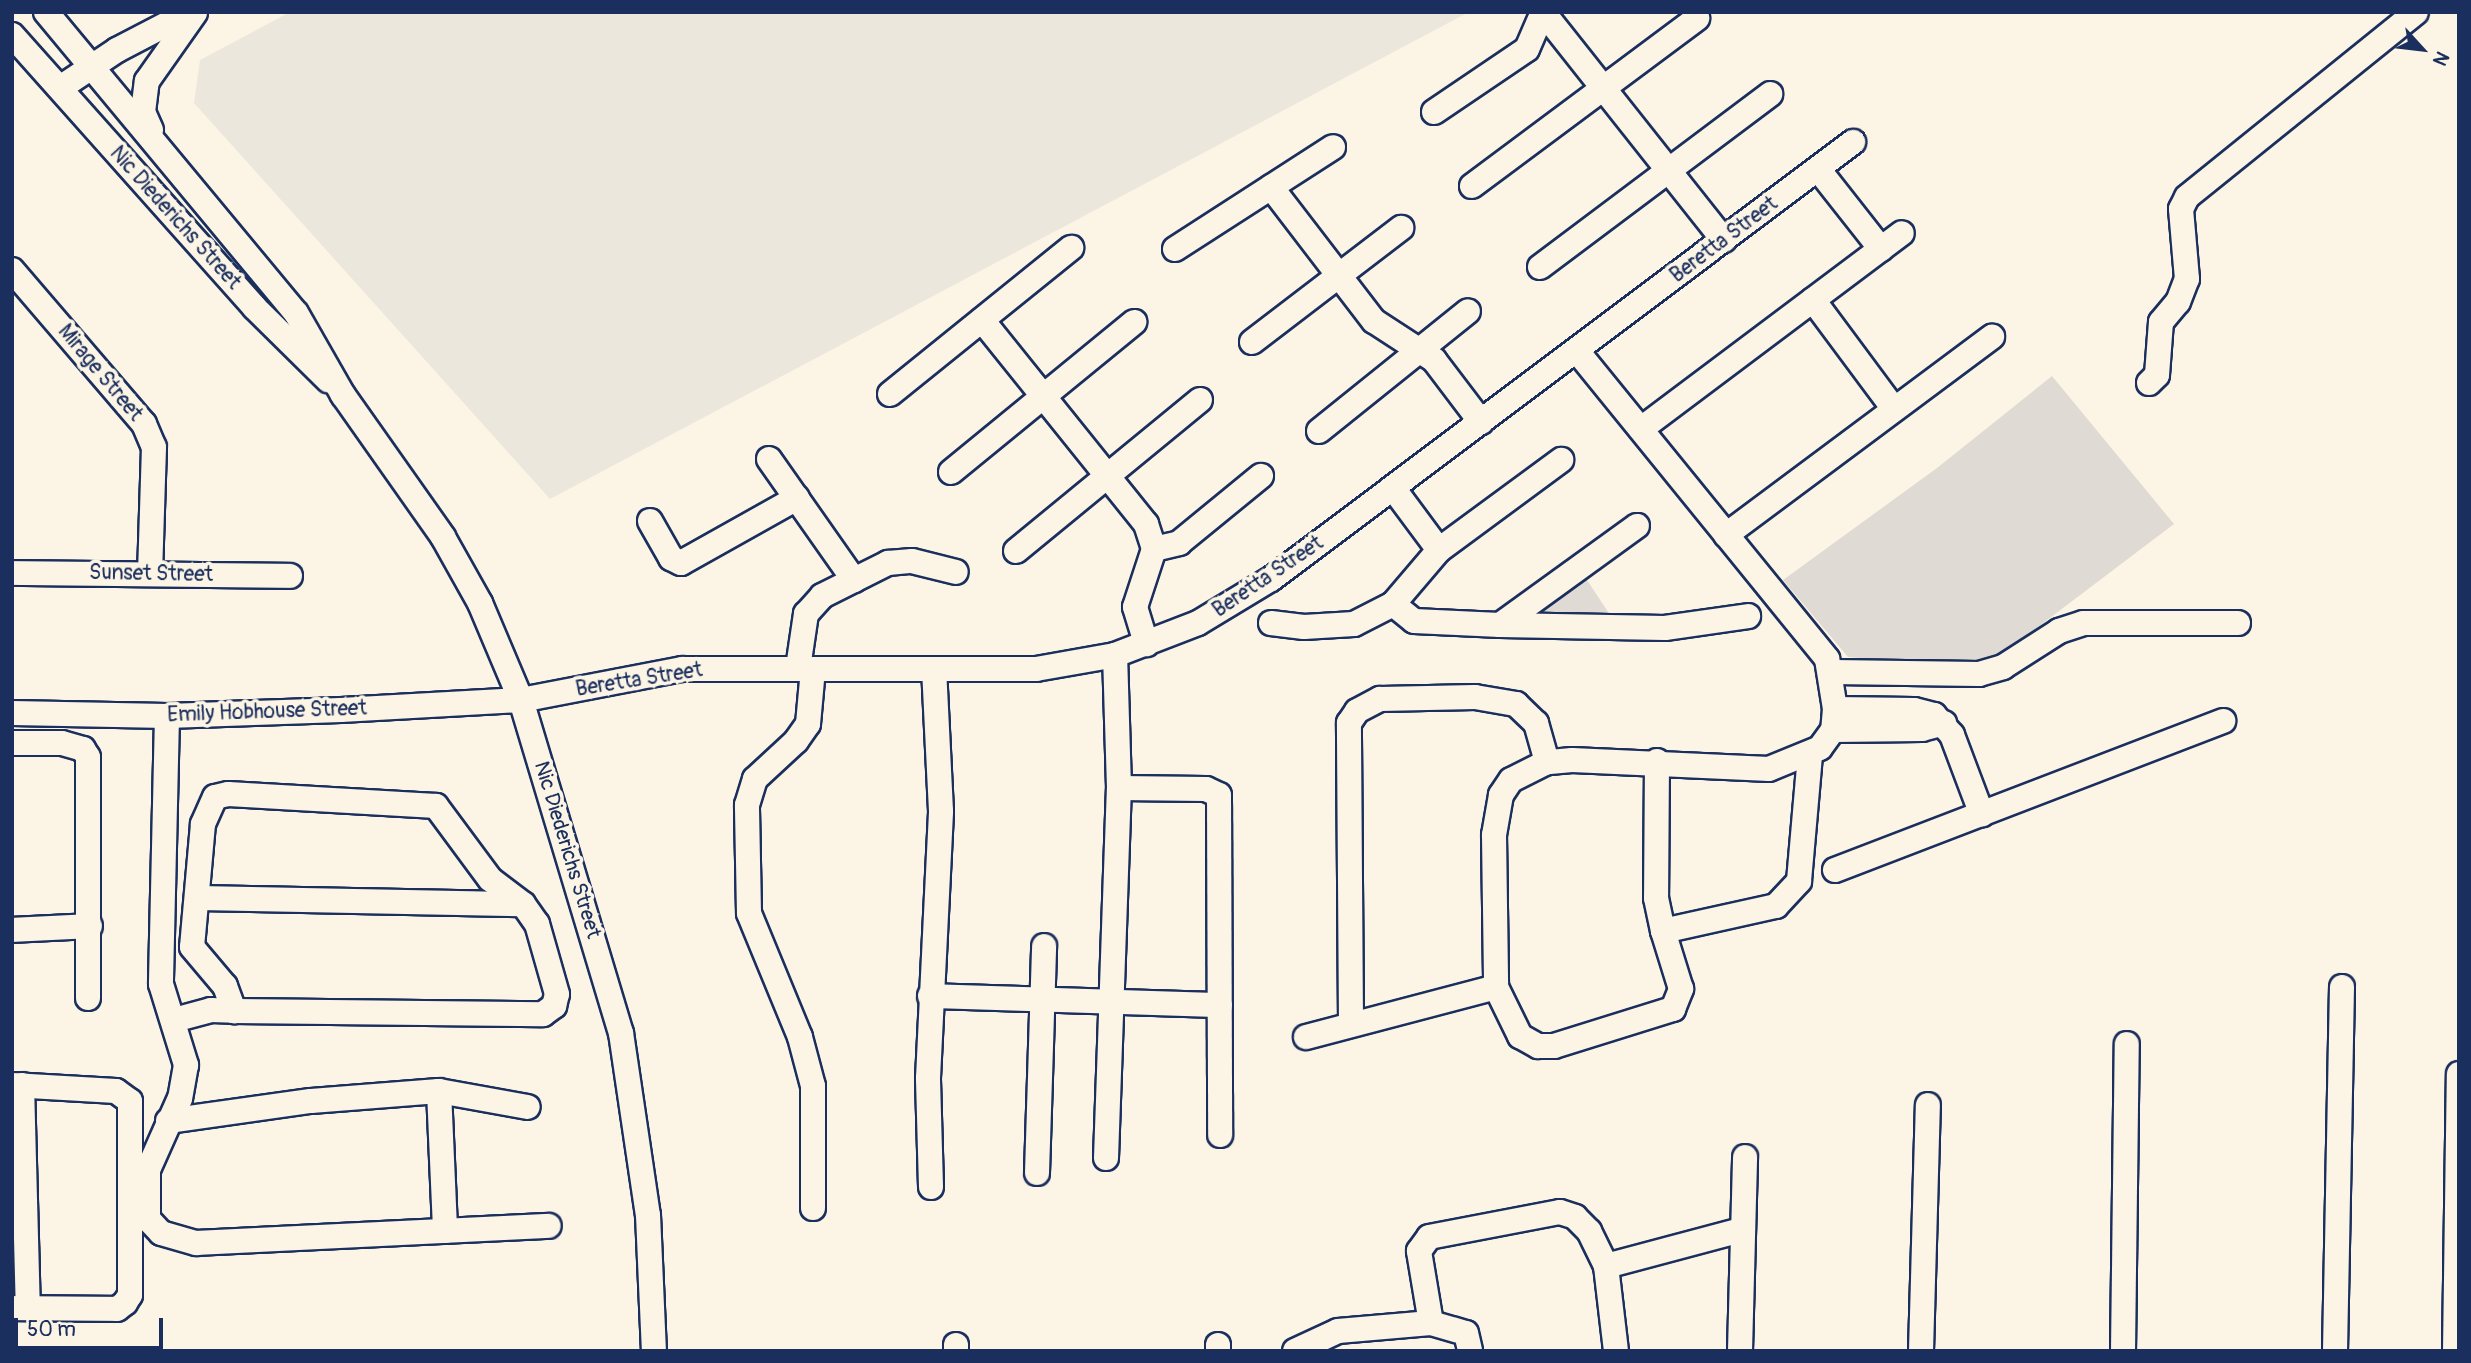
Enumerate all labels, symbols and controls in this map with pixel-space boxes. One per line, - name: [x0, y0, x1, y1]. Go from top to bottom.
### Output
- north arrow: [2387, 14, 2457, 84]
- text: N: [2427, 47, 2454, 70]
- street label: Nic Diederichs Street: [104, 141, 246, 295]
- street label: Beretta Street: [1665, 191, 1783, 289]
- street label: Mirage Street: [52, 319, 148, 427]
- street label: Beretta Street: [1208, 531, 1328, 623]
- street label: Sunset Street: [89, 560, 213, 588]
- street label: Beretta Street: [574, 658, 704, 702]
- street label: Emily Hobhouse Street: [167, 696, 367, 728]
- street label: Nic Diederichs Street: [528, 758, 606, 942]
- scale bar: [18, 1304, 166, 1348]
- text: 50 m: [27, 1316, 76, 1343]

